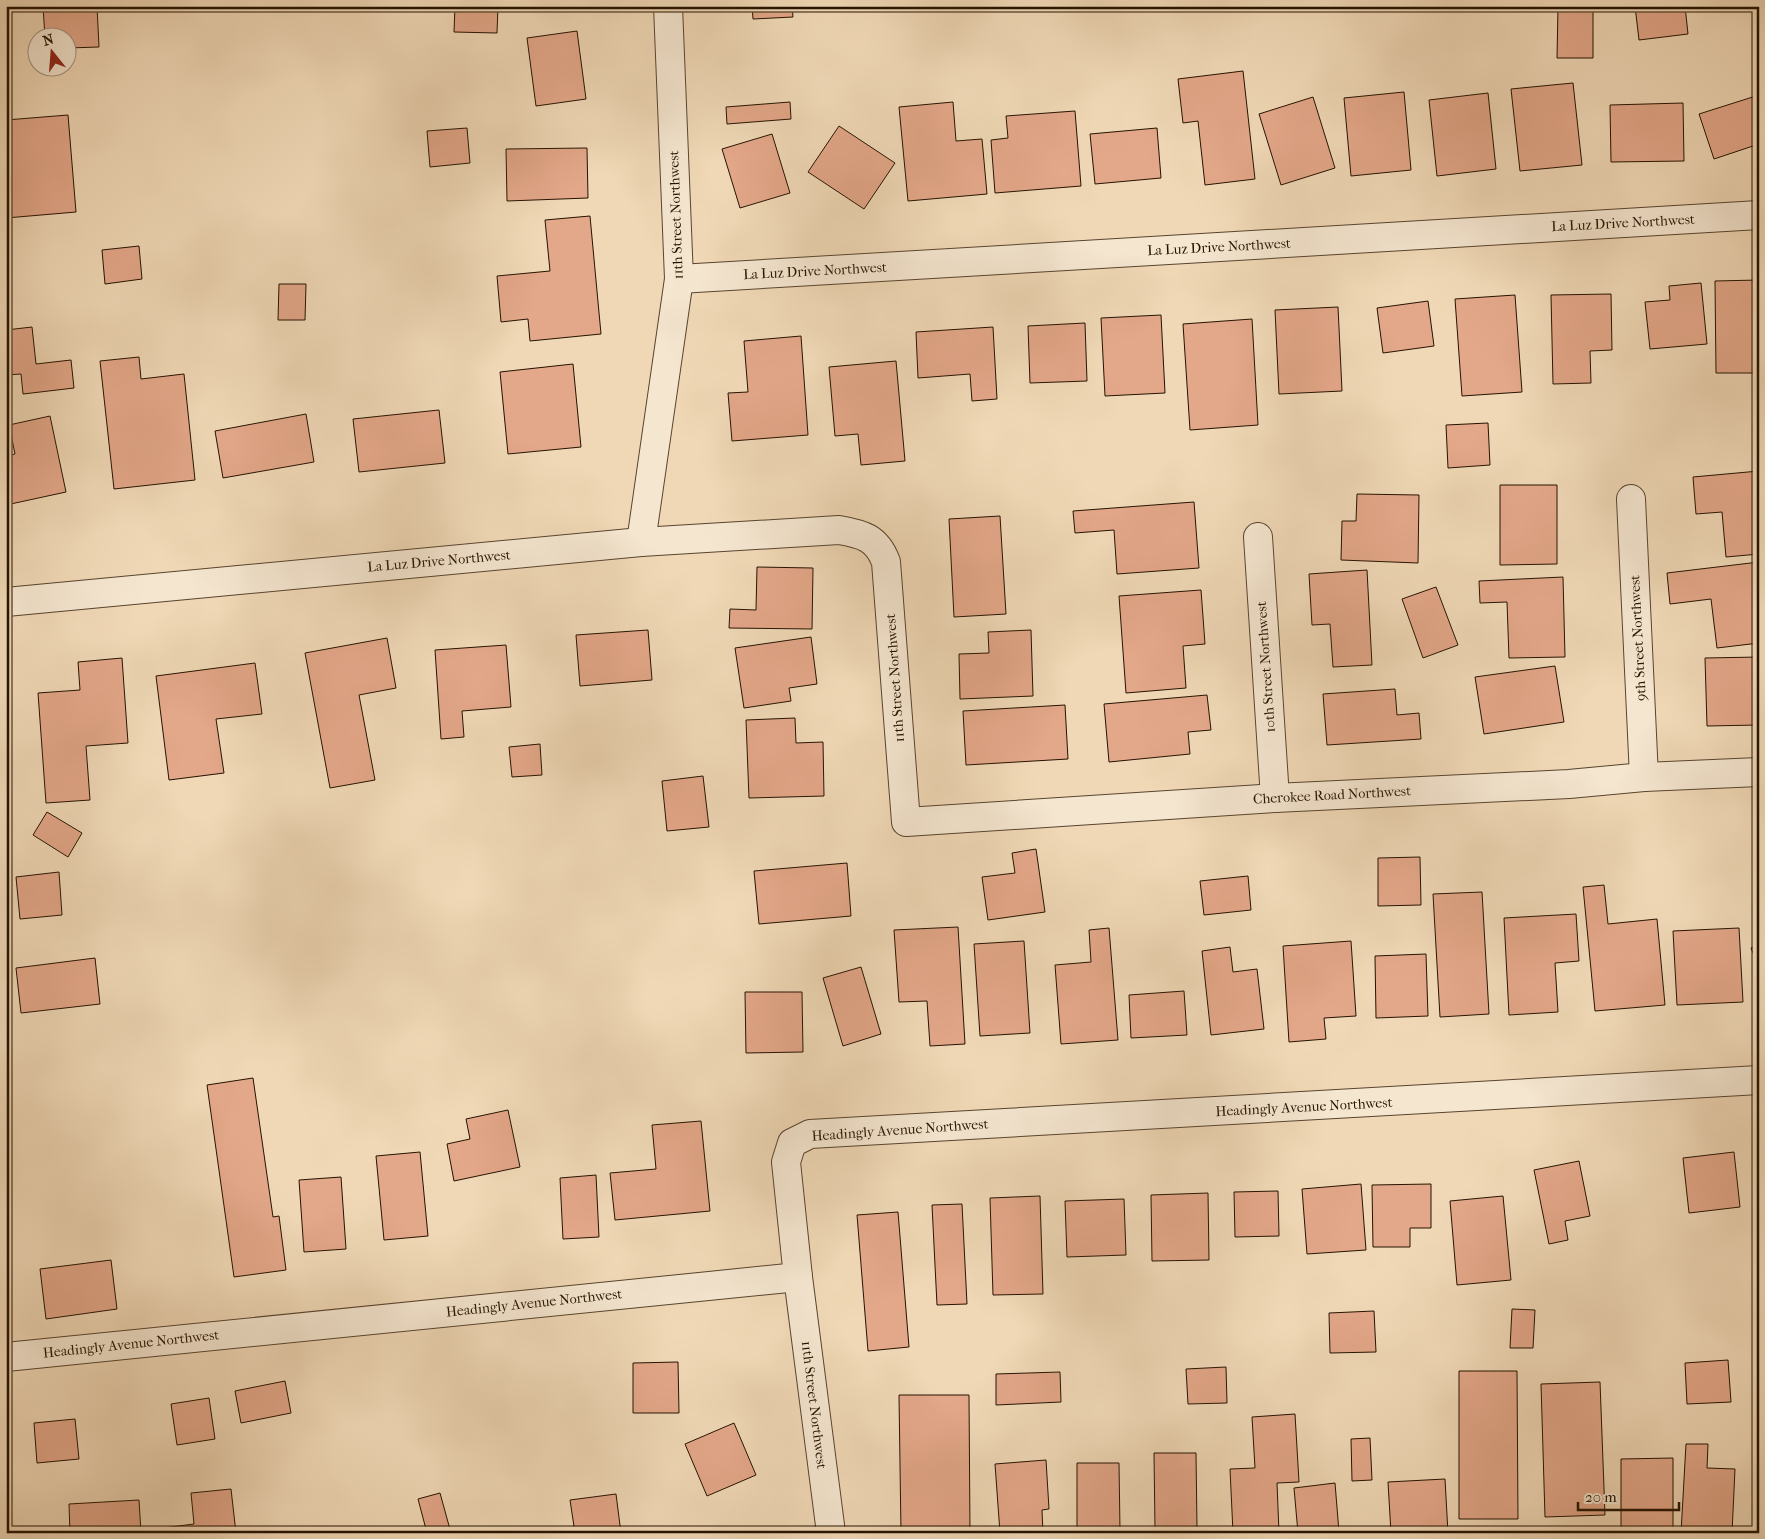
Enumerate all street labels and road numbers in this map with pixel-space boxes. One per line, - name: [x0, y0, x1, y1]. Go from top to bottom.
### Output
- street label: 11th Street Northwest: [665, 150, 687, 280]
- street label: La Luz Drive Northwest: [1551, 211, 1695, 235]
- street label: La Luz Drive Northwest: [1147, 235, 1291, 259]
- street label: La Luz Drive Northwest: [743, 259, 887, 283]
- street label: La Luz Drive Northwest: [367, 546, 511, 576]
- street label: 9th Street Northwest: [1626, 574, 1650, 702]
- street label: 10th Street Northwest: [1253, 601, 1279, 733]
- street label: 11th Street Northwest: [882, 613, 908, 743]
- street label: Cherokee Road Northwest: [1253, 782, 1411, 808]
- street label: Headingly Avenue Northwest: [1215, 1094, 1393, 1120]
- street label: Headingly Avenue Northwest: [811, 1115, 989, 1145]
- street label: Headingly Avenue Northwest: [445, 1285, 623, 1321]
- street label: Headingly Avenue Northwest: [42, 1326, 220, 1362]
- street label: 11th Street Northwest: [798, 1340, 830, 1470]

